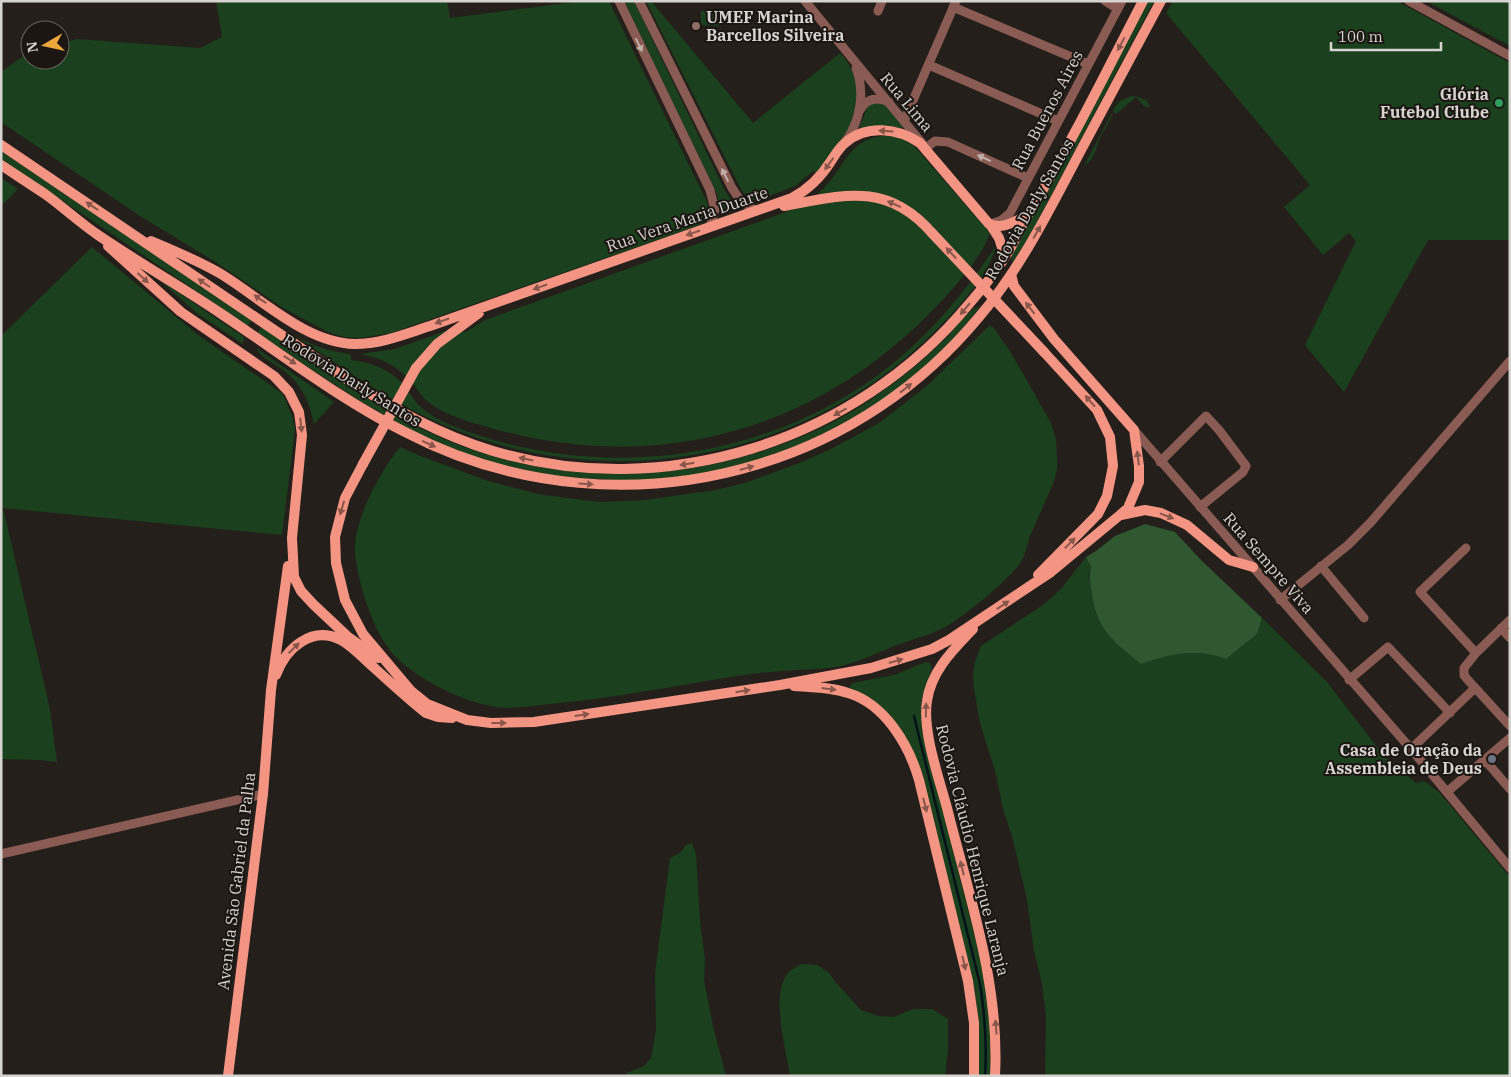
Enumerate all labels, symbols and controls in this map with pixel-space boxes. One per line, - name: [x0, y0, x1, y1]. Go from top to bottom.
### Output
- place label: UMEF Marina Barcellos Silveira: [706, 7, 844, 45]
- north arrow: [20, 20, 70, 70]
- marker: UMEF Marina Barcellos Silveira: [690, 20, 702, 32]
- scale bar: [1331, 20, 1441, 52]
- text: 100 m: [1338, 27, 1383, 46]
- one-way arrow: [1117, 37, 1125, 52]
- one-way arrow: [635, 38, 643, 52]
- text: N: [22, 40, 42, 54]
- street label: Rua Buenos Aires: [1007, 47, 1087, 173]
- street label: Rua Lima: [876, 68, 938, 136]
- place label: Glória Futebol Clube: [1380, 84, 1489, 122]
- marker: Glória Futebol Clube: [1493, 97, 1505, 109]
- one-way arrow: [877, 126, 893, 134]
- street label: Rodovia Darly Santos: [980, 135, 1078, 283]
- one-way arrow: [977, 154, 991, 162]
- one-way arrow: [824, 157, 834, 170]
- one-way arrow: [721, 167, 729, 182]
- street label: Rua Vera Maria Duarte: [604, 182, 770, 256]
- one-way arrow: [887, 199, 901, 207]
- one-way arrow: [85, 201, 98, 211]
- one-way arrow: [1032, 226, 1041, 239]
- one-way arrow: [685, 229, 700, 237]
- one-way arrow: [945, 248, 957, 260]
- one-way arrow: [137, 272, 149, 284]
- one-way arrow: [197, 278, 211, 288]
- one-way arrow: [532, 283, 547, 291]
- one-way arrow: [253, 294, 266, 304]
- one-way arrow: [1025, 301, 1035, 315]
- one-way arrow: [960, 303, 971, 315]
- one-way arrow: [434, 318, 449, 326]
- street label: Rodovia Darly Santos: [279, 329, 425, 431]
- one-way arrow: [284, 355, 297, 365]
- one-way arrow: [899, 382, 912, 393]
- one-way arrow: [1084, 394, 1095, 407]
- one-way arrow: [834, 407, 847, 416]
- one-way arrow: [297, 418, 305, 434]
- one-way arrow: [422, 441, 436, 449]
- one-way arrow: [1134, 449, 1142, 465]
- one-way arrow: [518, 455, 533, 463]
- one-way arrow: [679, 460, 695, 468]
- one-way arrow: [739, 463, 754, 471]
- one-way arrow: [578, 480, 594, 488]
- one-way arrow: [338, 501, 345, 516]
- street label: Rua Sempre Viva: [1220, 508, 1319, 618]
- one-way arrow: [1160, 513, 1175, 520]
- one-way arrow: [1064, 537, 1076, 549]
- one-way arrow: [997, 600, 1010, 610]
- one-way arrow: [288, 642, 300, 654]
- one-way arrow: [889, 657, 904, 665]
- one-way arrow: [821, 685, 837, 693]
- one-way arrow: [735, 687, 751, 695]
- one-way arrow: [923, 702, 931, 718]
- one-way arrow: [575, 711, 591, 719]
- one-way arrow: [491, 719, 507, 727]
- street label: Rodovia Cláudio Henrique Laranja: [932, 722, 1014, 978]
- place label: Casa de Oração da Assembleia de Deus: [1325, 740, 1482, 778]
- marker: Casa de Oração da Assembleia de Deus: [1486, 753, 1498, 765]
- street label: Avenida São Gabriel da Palha: [213, 771, 259, 991]
- one-way arrow: [921, 798, 929, 813]
- one-way arrow: [958, 861, 966, 876]
- one-way arrow: [960, 955, 968, 971]
- one-way arrow: [991, 1019, 999, 1035]

